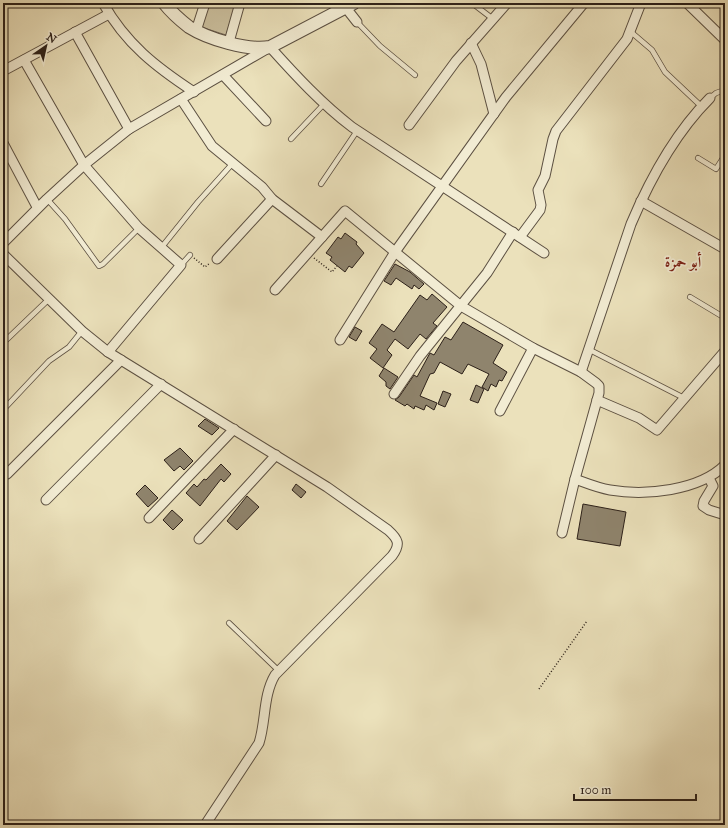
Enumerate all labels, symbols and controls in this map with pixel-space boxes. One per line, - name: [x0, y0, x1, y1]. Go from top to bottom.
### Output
- north arrow: [26, 26, 66, 66]
- text: N: [44, 30, 59, 46]
- district label: أبو حمزة: [665, 251, 702, 272]
- scale bar: [574, 776, 696, 802]
- text: 100 m: [580, 783, 611, 797]

